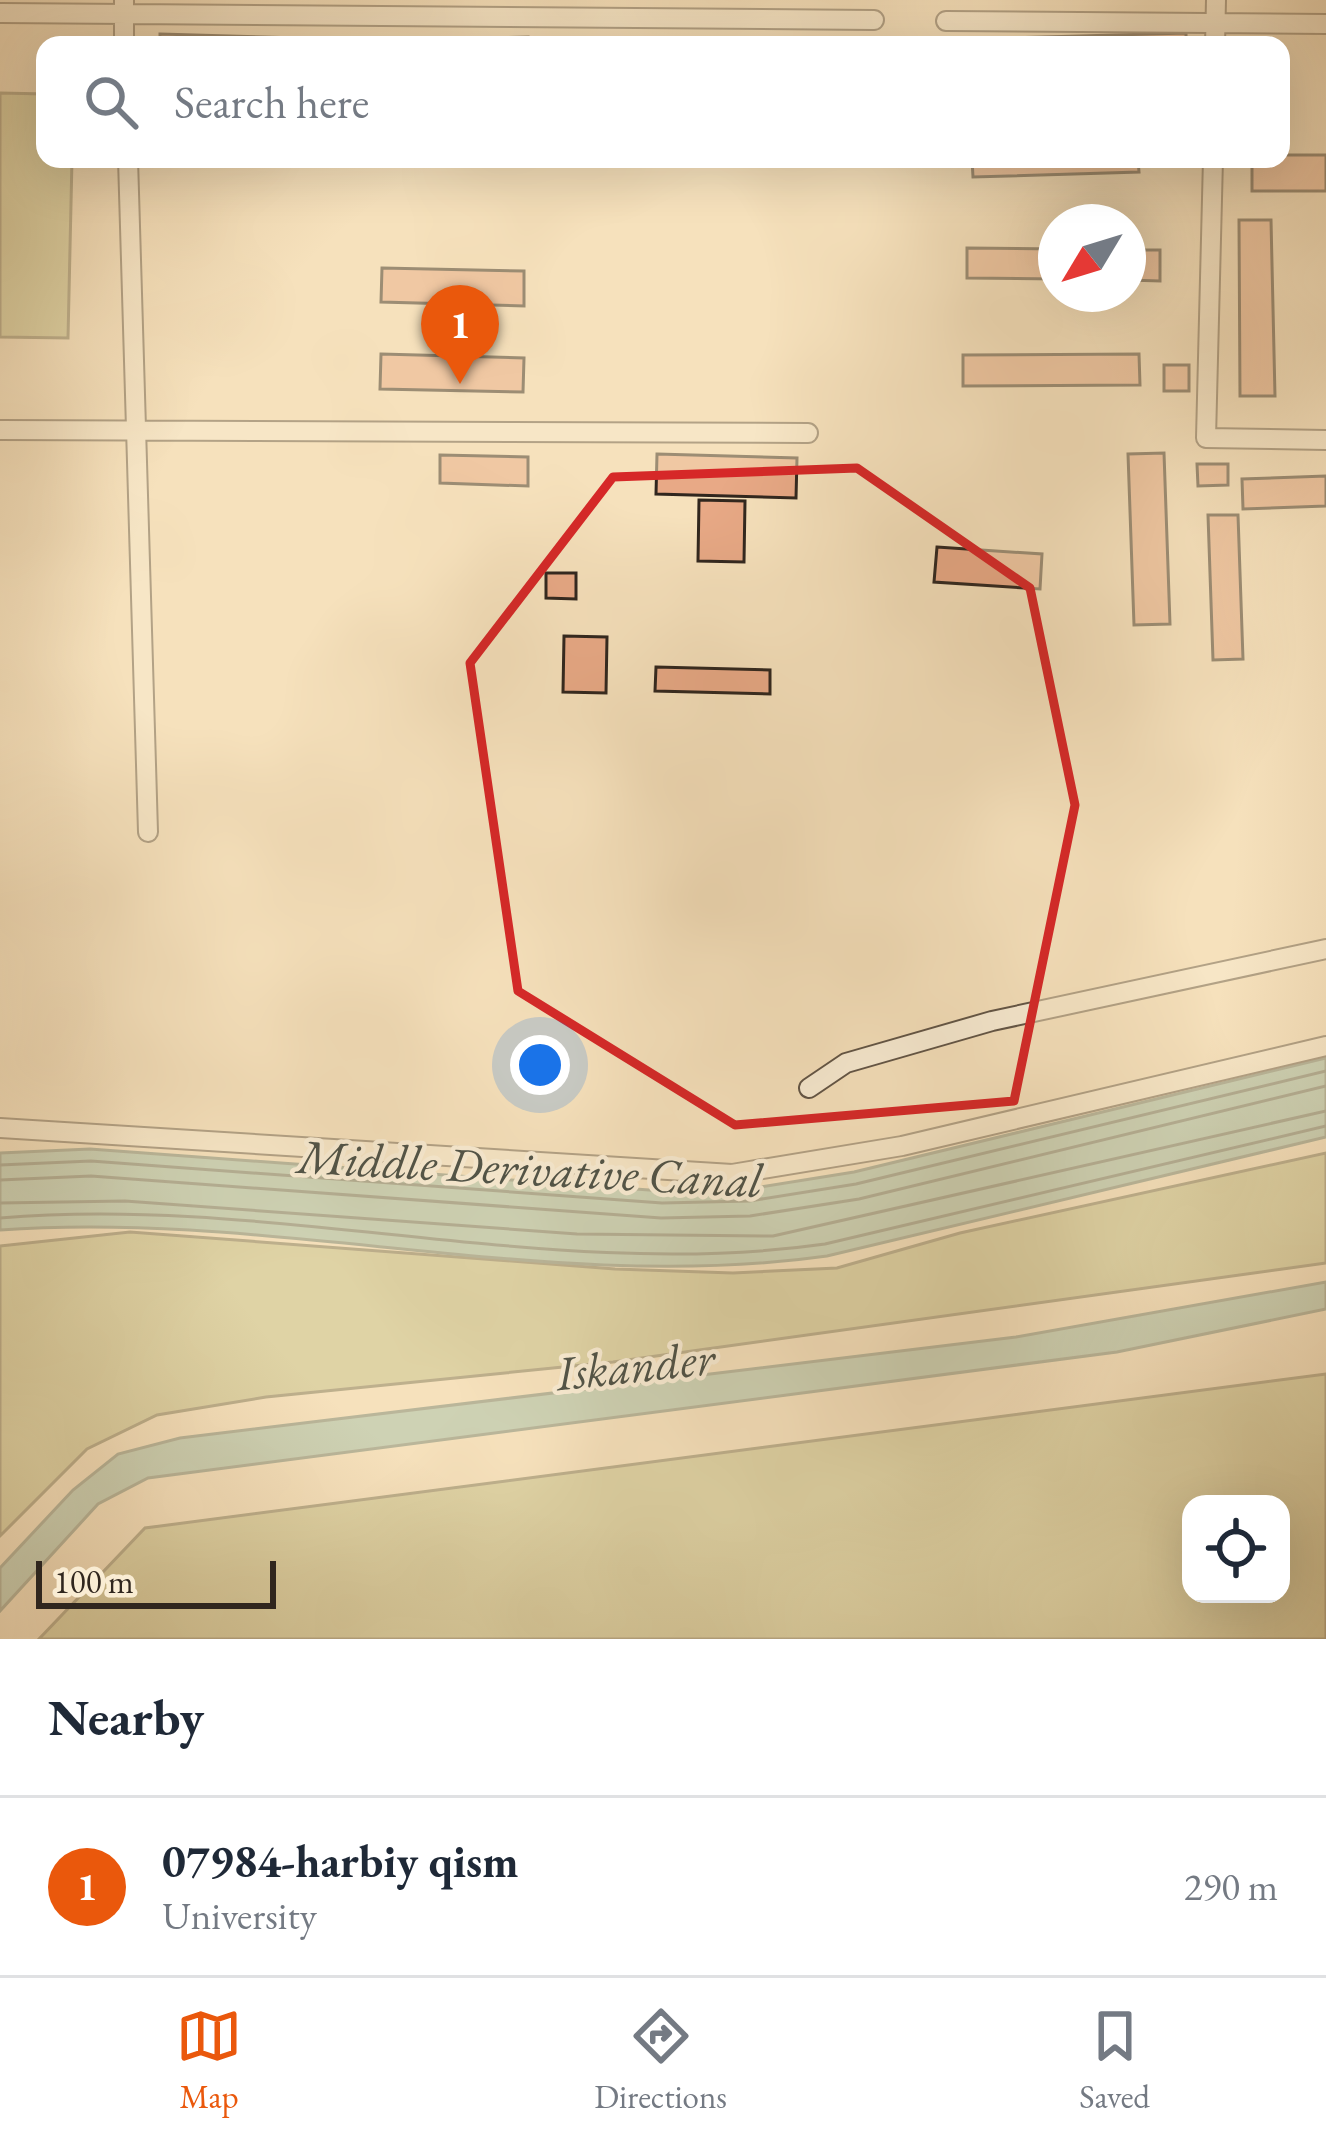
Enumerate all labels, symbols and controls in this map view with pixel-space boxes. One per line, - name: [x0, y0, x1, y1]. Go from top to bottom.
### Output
- search box: [36, 36, 1290, 168]
- icon: search: [78, 69, 144, 135]
- text: Search here: [174, 73, 369, 131]
- north arrow: [1038, 204, 1146, 312]
- pin: 1: [421, 285, 499, 384]
- your location: [510, 1035, 570, 1095]
- water label: Middle Derivative Canal: [293, 1125, 765, 1211]
- water label: Iskander: [552, 1326, 720, 1404]
- map controls: [1182, 1495, 1290, 1603]
- button: locate: [1182, 1495, 1290, 1603]
- scale bar: [36, 1555, 276, 1608]
- text: 100 m: [54, 1560, 134, 1603]
- text: Nearby: [48, 1684, 204, 1750]
- text: 07984-harbiy qism: [162, 1832, 519, 1890]
- text: 1: [77, 1861, 97, 1912]
- text: 290 m: [1184, 1861, 1278, 1912]
- text: University: [162, 1890, 317, 1941]
- tab: Map: [176, 2003, 242, 2118]
- tab: Directions: [594, 2003, 727, 2118]
- tab: Saved: [1079, 2003, 1150, 2118]

